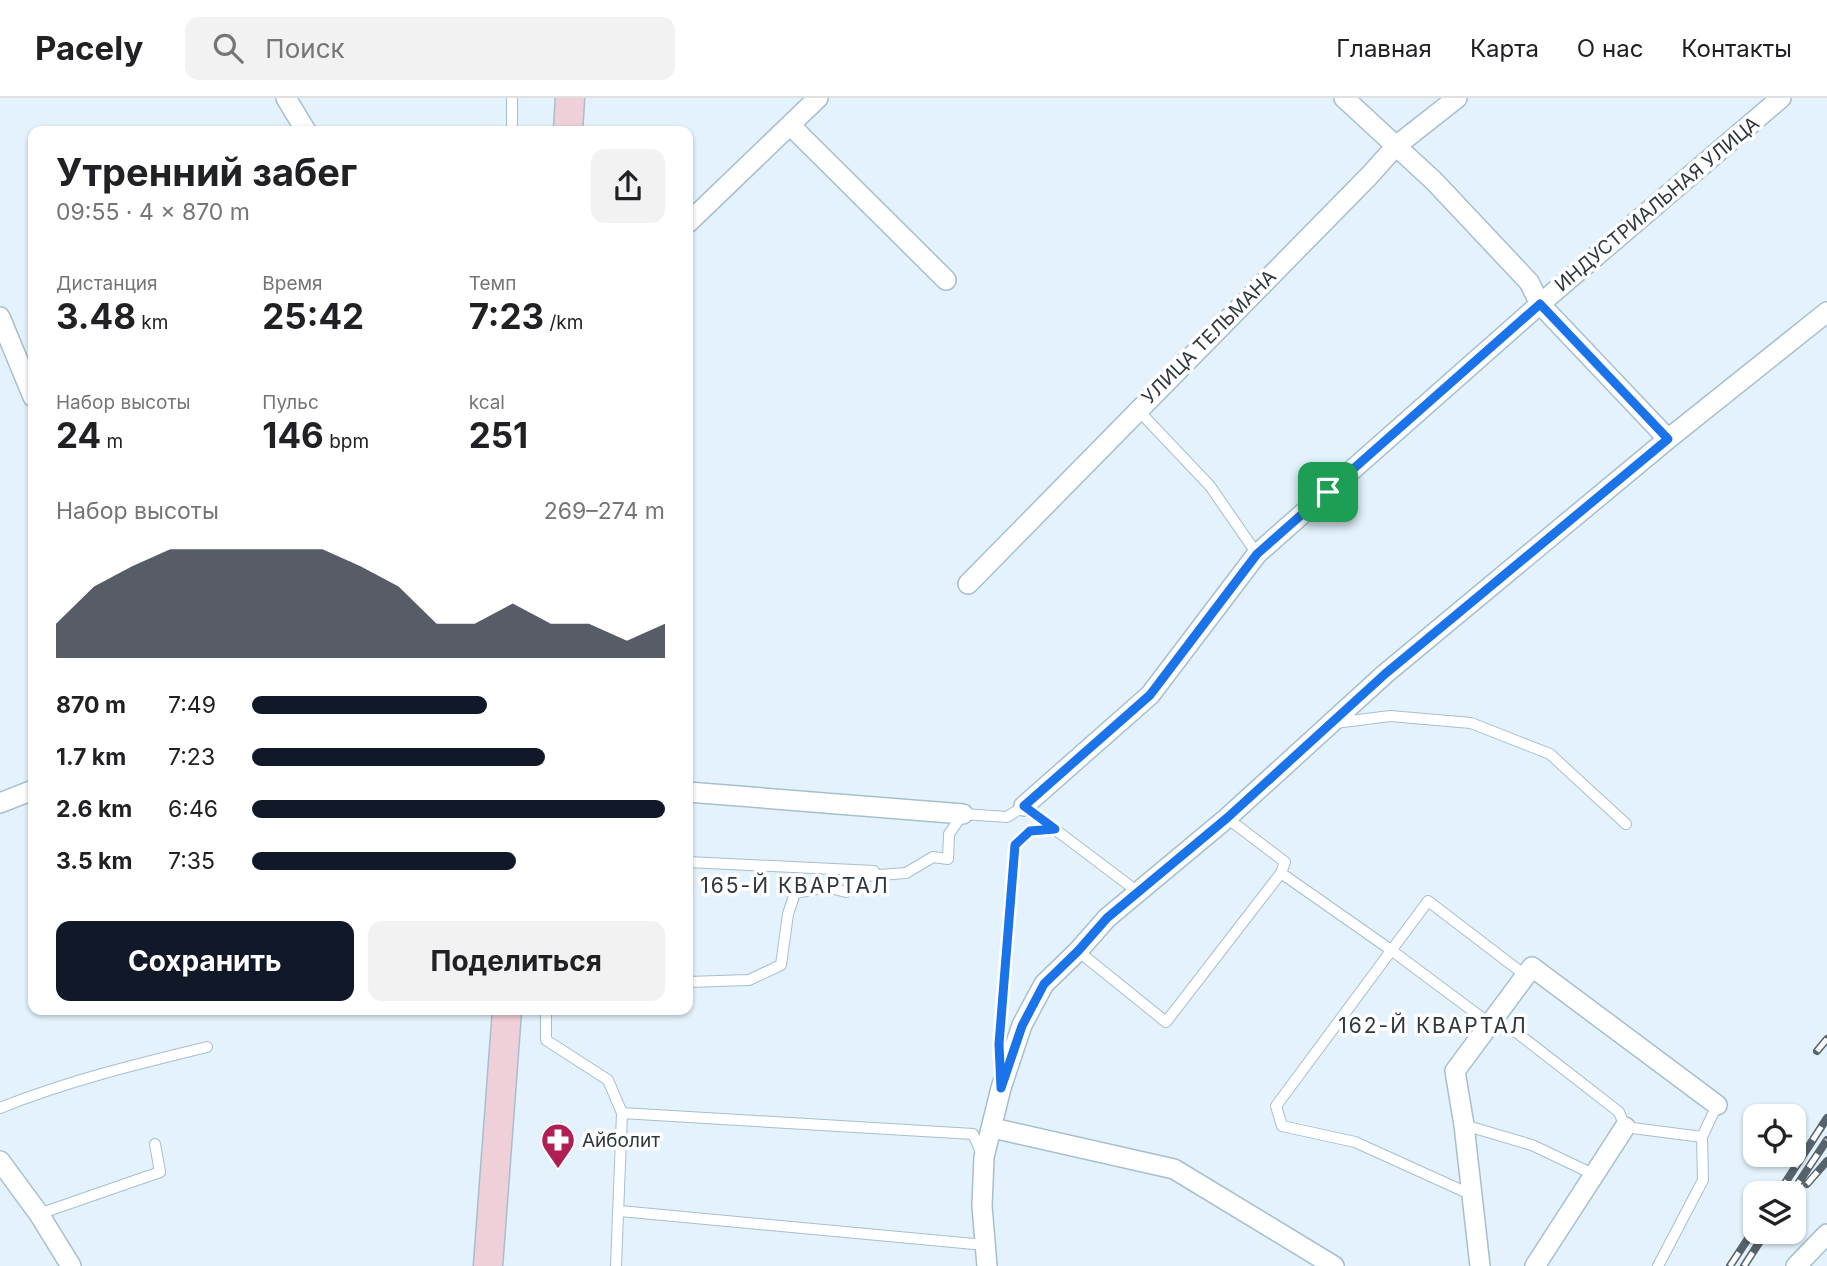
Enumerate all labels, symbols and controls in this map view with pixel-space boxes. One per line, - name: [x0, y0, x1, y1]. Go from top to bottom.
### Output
- search box: [185, 17, 675, 80]
- text: Pacely: [35, 28, 143, 68]
- icon: search: [209, 29, 247, 67]
- text: Поиск: [265, 33, 345, 64]
- text: Главная: [1336, 34, 1432, 63]
- text: Карта: [1470, 34, 1539, 63]
- text: О нас: [1577, 34, 1643, 63]
- text: Контакты: [1681, 34, 1792, 63]
- street label: ИНДУСТРИАЛЬНАЯ УЛИЦА: [1550, 112, 1764, 296]
- text: Утренний забег: [56, 149, 357, 195]
- button: share: [591, 149, 665, 223]
- text: 09:55 · 4 × 870 m: [56, 198, 250, 226]
- street label: УЛИЦА ТЕЛЬМАНА: [1137, 265, 1281, 409]
- text: Дистанция: [56, 272, 158, 295]
- text: Время: [262, 272, 323, 295]
- text: Темп: [469, 272, 516, 295]
- text: 3.48: [56, 295, 136, 337]
- text: 25:42: [262, 295, 364, 337]
- text: 7:23: [469, 295, 544, 337]
- text: km: [136, 311, 168, 334]
- text: /km: [544, 311, 583, 334]
- text: Набор высоты: [56, 391, 191, 414]
- text: Пульс: [262, 391, 319, 414]
- text: kcal: [469, 391, 505, 414]
- text: 24: [56, 414, 101, 456]
- text: 146: [262, 414, 324, 456]
- text: 251: [469, 414, 528, 456]
- text: m: [101, 430, 123, 453]
- text: bpm: [324, 430, 369, 453]
- pin: [1298, 462, 1358, 522]
- icon: arrive: [1309, 473, 1347, 511]
- text: Набор высоты: [56, 497, 219, 525]
- text: 269–274 m: [544, 497, 665, 525]
- text: 870 m: [56, 691, 126, 719]
- text: 7:49: [168, 691, 216, 719]
- text: 1.7 km: [56, 743, 126, 771]
- text: 7:23: [168, 743, 215, 771]
- text: 2.6 km: [56, 795, 132, 823]
- text: 6:46: [168, 795, 218, 823]
- text: 3.5 km: [56, 847, 132, 875]
- text: 7:35: [168, 847, 215, 875]
- district label: 165-Й КВАРТАЛ: [700, 872, 890, 898]
- button: Сохранить: [56, 921, 354, 1001]
- button: Поделиться: [368, 921, 665, 1001]
- district label: 162-Й КВАРТАЛ: [1338, 1012, 1528, 1038]
- map controls: [1743, 1104, 1806, 1244]
- button: locate: [1743, 1104, 1806, 1167]
- pharmacy icon: Айболит: [539, 1121, 577, 1170]
- place label: Айболит: [582, 1129, 660, 1152]
- button: layers: [1743, 1181, 1806, 1244]

